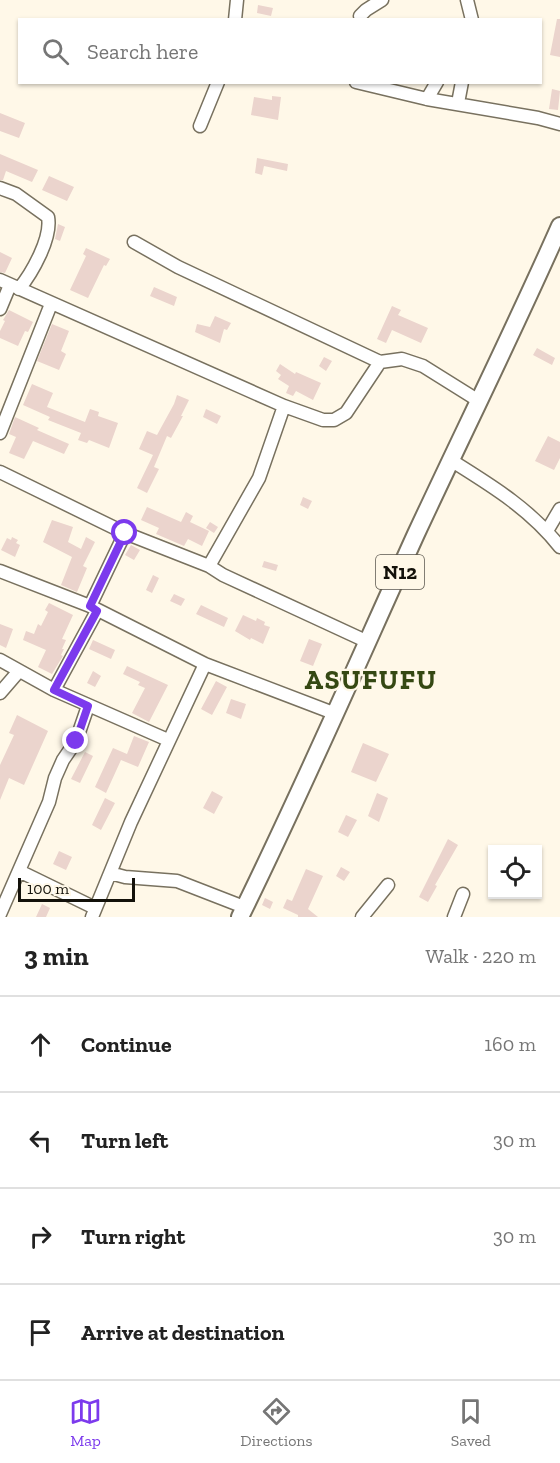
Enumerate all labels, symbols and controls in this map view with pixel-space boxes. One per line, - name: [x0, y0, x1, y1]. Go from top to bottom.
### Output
- search box: [18, 18, 542, 84]
- icon: search: [39, 35, 72, 68]
- text: Search here: [87, 38, 198, 65]
- route start: [111, 519, 137, 545]
- road number: N12: [376, 555, 424, 589]
- district label: ASUFUFU: [305, 664, 437, 696]
- route end: [62, 727, 88, 753]
- map controls: [488, 845, 542, 899]
- button: locate: [488, 845, 542, 899]
- scale bar: [18, 875, 135, 902]
- text: 100 m: [27, 879, 69, 898]
- text: 3 min: [24, 940, 89, 972]
- text: Walk · 220 m: [425, 944, 536, 968]
- icon: ahead: [24, 1028, 57, 1061]
- text: Continue: [81, 1031, 172, 1058]
- text: 160 m: [484, 1032, 536, 1056]
- icon: left: [24, 1124, 57, 1157]
- text: Turn left: [81, 1127, 168, 1154]
- text: 30 m: [493, 1128, 536, 1152]
- icon: right: [24, 1220, 57, 1253]
- text: Turn right: [81, 1223, 185, 1250]
- text: 30 m: [493, 1224, 536, 1248]
- icon: arrive: [24, 1316, 57, 1349]
- text: Arrive at destination: [81, 1319, 284, 1346]
- tab: Map: [69, 1395, 102, 1450]
- tab: Directions: [240, 1395, 313, 1450]
- tab: Saved: [451, 1395, 491, 1450]

